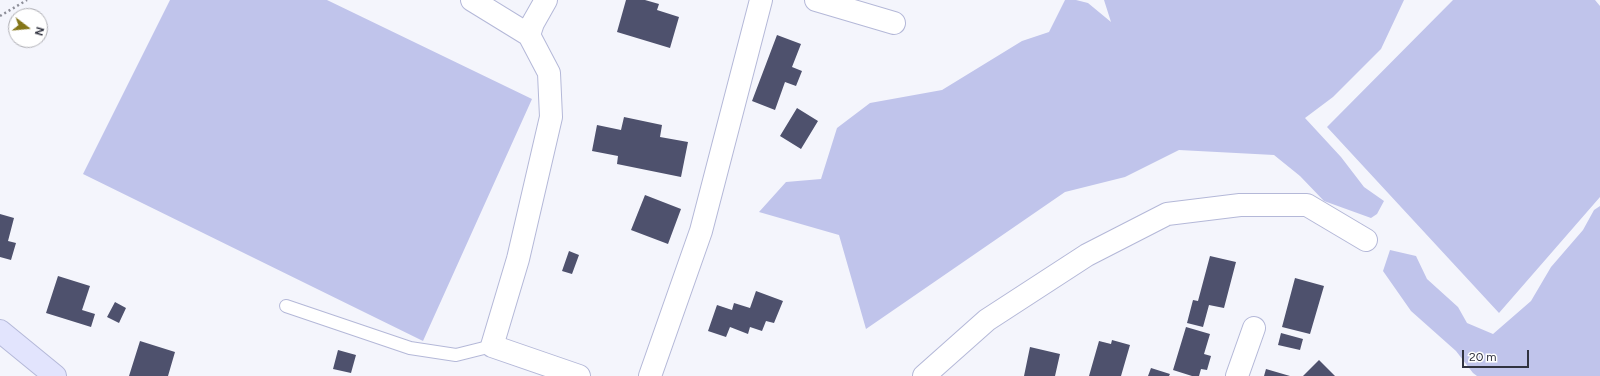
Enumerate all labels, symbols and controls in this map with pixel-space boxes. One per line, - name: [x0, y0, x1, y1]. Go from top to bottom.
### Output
- north arrow: [8, 8, 48, 48]
- text: N: [32, 25, 46, 37]
- scale bar: [1464, 342, 1531, 368]
- text: 20 m: [1469, 350, 1497, 364]

